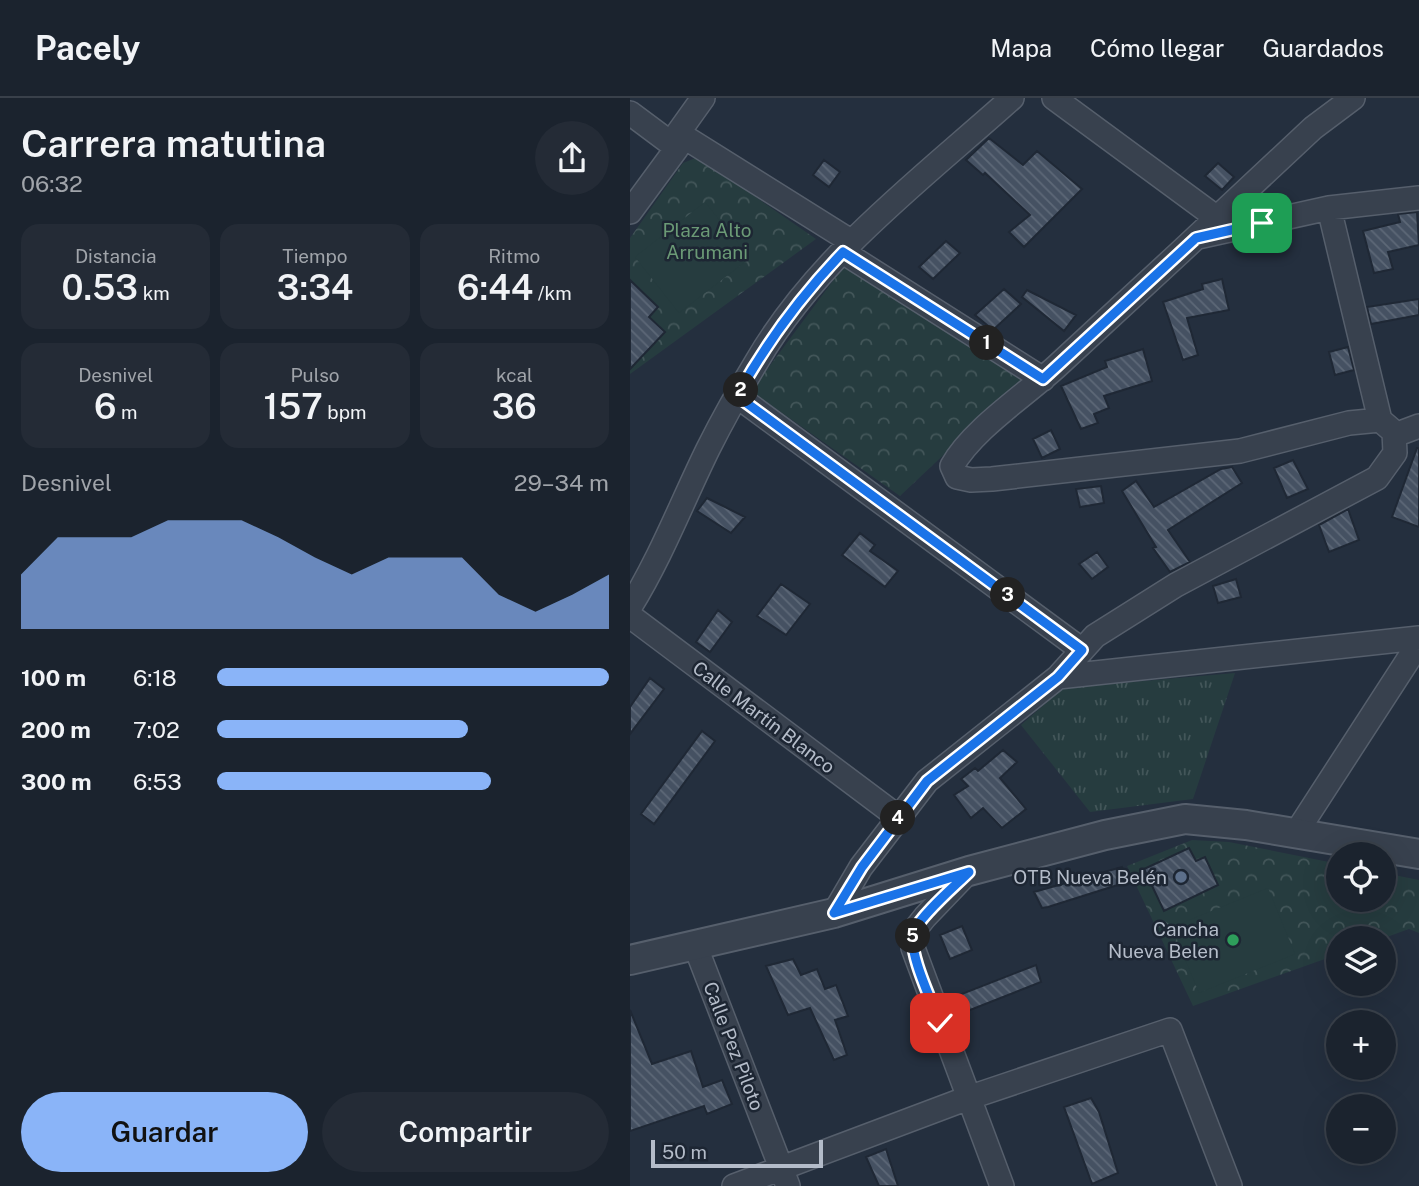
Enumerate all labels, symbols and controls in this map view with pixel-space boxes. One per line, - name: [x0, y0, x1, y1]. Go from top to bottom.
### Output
- text: Pacely: [35, 29, 140, 67]
- text: Mapa: [990, 34, 1052, 62]
- text: Cómo llegar: [1090, 34, 1224, 62]
- text: Guardados: [1262, 34, 1384, 62]
- text: Carrera matutina: [21, 121, 326, 166]
- button: share: [535, 121, 609, 195]
- text: 06:32: [21, 170, 83, 197]
- pin: [1232, 193, 1292, 253]
- icon: arrive: [1243, 204, 1281, 242]
- park label: Plaza Alto Arrumani: [663, 219, 751, 263]
- text: Distancia: [75, 245, 156, 267]
- text: Tiempo: [282, 245, 348, 267]
- text: Ritmo: [488, 245, 540, 267]
- text: 0.53: [62, 267, 138, 308]
- text: 3:34: [277, 267, 353, 308]
- text: 6:44: [457, 267, 533, 308]
- text: km: [138, 282, 170, 304]
- text: /km: [533, 282, 572, 304]
- pin: 1: [970, 326, 1004, 360]
- text: 1: [982, 331, 991, 353]
- text: Desnivel: [78, 364, 153, 386]
- text: Pulso: [290, 364, 340, 386]
- text: kcal: [496, 364, 533, 386]
- pin: 2: [724, 372, 758, 408]
- text: 2: [734, 378, 747, 400]
- text: 6: [94, 386, 116, 427]
- text: 157: [264, 386, 323, 427]
- text: 36: [492, 386, 537, 427]
- text: m: [116, 401, 137, 423]
- text: bpm: [323, 401, 366, 423]
- text: Desnivel: [21, 469, 112, 496]
- text: 29–34 m: [514, 469, 609, 496]
- pin: 3: [990, 578, 1026, 612]
- text: 3: [1001, 583, 1014, 605]
- street label: Calle Martín Blanco: [689, 656, 839, 778]
- text: 100 m: [21, 664, 86, 691]
- text: 6:18: [133, 664, 177, 691]
- text: 200 m: [21, 716, 91, 743]
- text: 7:02: [133, 716, 180, 743]
- text: 300 m: [21, 768, 92, 795]
- text: 6:53: [133, 768, 182, 795]
- pin: 4: [880, 800, 916, 836]
- text: 4: [891, 806, 904, 828]
- map controls: [1326, 842, 1396, 1164]
- button: locate: [1326, 842, 1396, 912]
- place label: OTB Nueva Belén: [1013, 866, 1167, 888]
- marker: OTB Nueva Belén: [1173, 869, 1189, 885]
- pin: 5: [896, 918, 930, 954]
- place label: Cancha Nueva Belen: [1108, 918, 1219, 962]
- text: 5: [906, 924, 919, 946]
- button: layers: [1326, 926, 1396, 996]
- marker: Cancha Nueva Belen: [1225, 932, 1241, 948]
- street label: Calle Pez Piloto: [699, 979, 769, 1113]
- pin: [910, 993, 970, 1053]
- icon: check: [921, 1004, 959, 1042]
- button: +: [1326, 1010, 1396, 1080]
- button: Guardar: [21, 1092, 308, 1172]
- button: Compartir: [322, 1092, 609, 1172]
- button: −: [1326, 1094, 1396, 1164]
- scale bar: [651, 1137, 822, 1169]
- text: 50 m: [662, 1141, 707, 1163]

